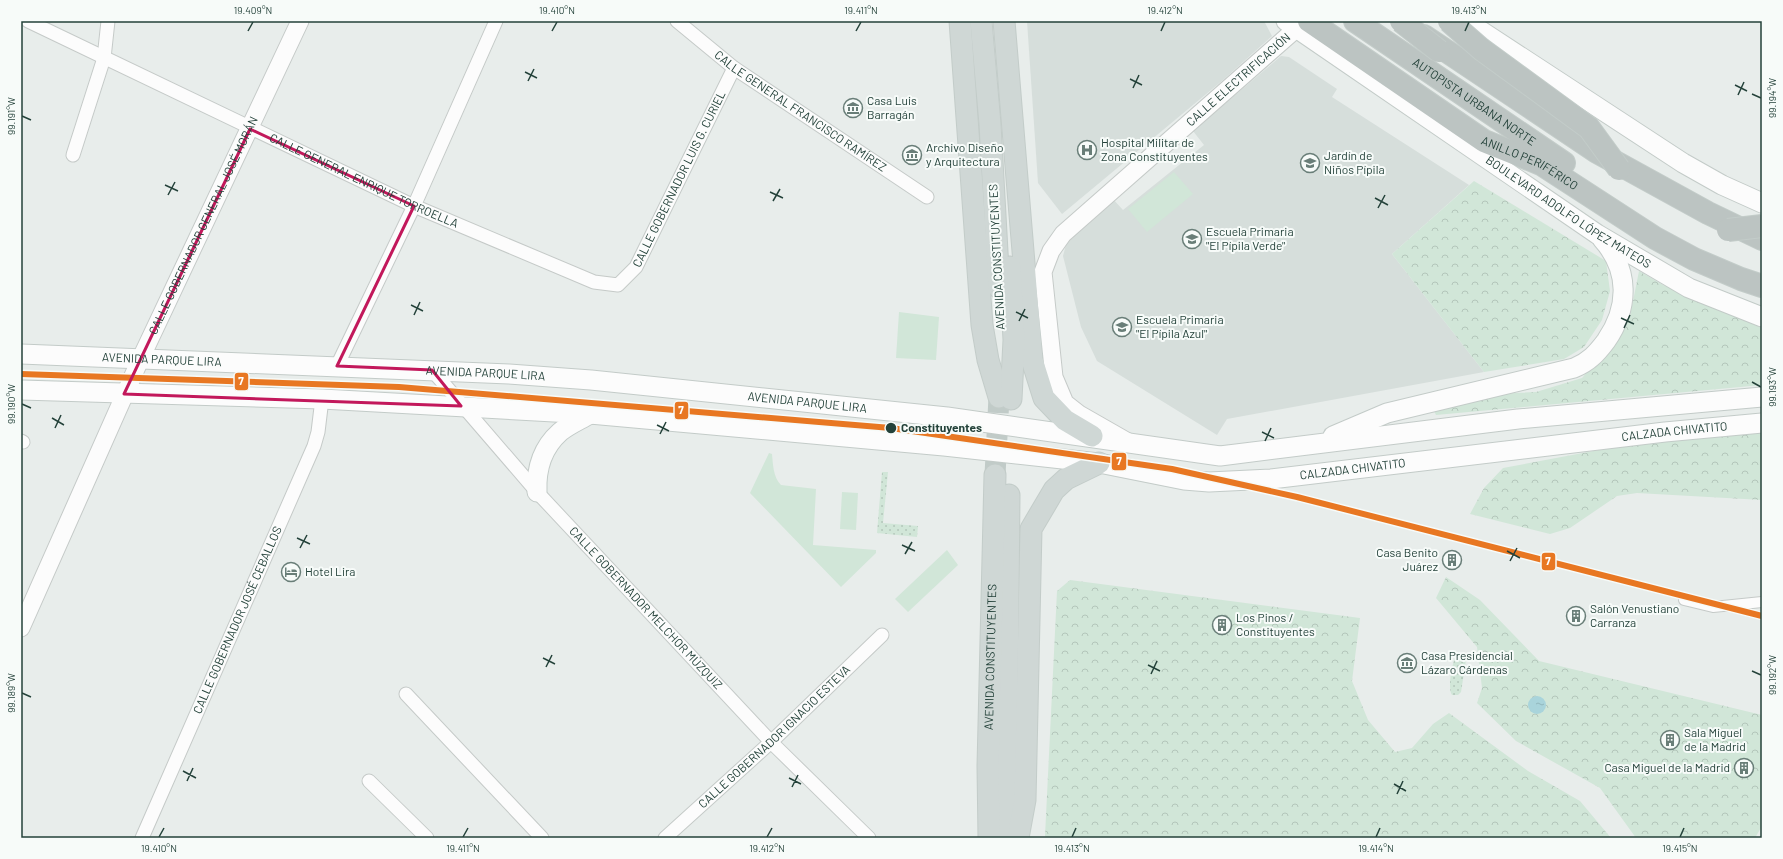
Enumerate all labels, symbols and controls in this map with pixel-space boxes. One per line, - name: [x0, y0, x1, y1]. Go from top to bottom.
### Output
- text: 19.409°N: [234, 4, 272, 16]
- text: 19.410°N: [539, 4, 575, 16]
- text: 19.411°N: [844, 4, 878, 16]
- text: 19.412°N: [1147, 4, 1183, 16]
- text: 19.413°N: [1451, 4, 1487, 16]
- street label: CALLE ELECTRIFICACIÓN: [1183, 29, 1293, 128]
- street label: CALLE GENERAL FRANCISCO RAMÍREZ: [712, 47, 889, 174]
- street label: AUTOPISTA URBANA NORTE: [1410, 54, 1539, 148]
- text: 99.194°W: [1766, 78, 1778, 118]
- street label: CALLE GOBERNADOR LUIS G. CURIEL: [629, 88, 728, 269]
- place label: Casa Luis Barragán: [867, 93, 917, 121]
- text: 99.191°W: [5, 97, 17, 135]
- museum icon: Casa Luis Barragán: [842, 97, 864, 119]
- street label: CALLE GOBERNADOR GENERAL JOSÉ MORÁN: [145, 114, 260, 336]
- street label: CALLE GENERAL ENRIQUE TORROELLA: [268, 130, 461, 230]
- street label: ANILLO PERIFÉRICO: [1480, 133, 1581, 192]
- place label: Hospital Militar de Zona Constituyentes: [1101, 135, 1208, 163]
- hospital icon: Hospital Militar de Zona Constituyentes: [1076, 139, 1098, 161]
- place label: Archivo Diseño y Arquitectura: [926, 140, 1003, 168]
- museum icon: Archivo Diseño y Arquitectura: [901, 144, 923, 166]
- place label: Jardín de Niños Pípila: [1324, 148, 1385, 176]
- school or university icon: Jardín de Niños Pípila: [1299, 152, 1321, 174]
- street label: BOULEVARD ADOLFO LÓPEZ MATEOS: [1484, 152, 1654, 270]
- street label: AVENIDA CONSTITUYENTES: [985, 184, 1007, 330]
- place label: Escuela Primaria "El Pípila Verde": [1206, 224, 1294, 252]
- school or university icon: Escuela Primaria "El Pípila Verde": [1181, 228, 1203, 250]
- place label: Escuela Primaria "El Pípila Azul": [1136, 312, 1224, 340]
- school or university icon: Escuela Primaria "El Pípila Azul": [1111, 316, 1133, 338]
- street label: AVENIDA PARQUE LIRA: [102, 349, 222, 368]
- street label: AVENIDA PARQUE LIRA: [425, 363, 546, 383]
- text: 99.193°W: [1766, 367, 1778, 407]
- line badge: 7: [234, 372, 249, 391]
- text: 7: [238, 374, 244, 387]
- text: 99.190°W: [5, 384, 17, 424]
- street label: AVENIDA PARQUE LIRA: [747, 388, 868, 415]
- line badge: 7: [674, 401, 689, 420]
- text: 7: [678, 403, 684, 416]
- street label: CALZADA CHIVATITO: [1621, 418, 1728, 443]
- place label: Constituyentes: [901, 420, 982, 434]
- marker: Constituyentes: [884, 421, 898, 435]
- line badge: 7: [1111, 452, 1127, 471]
- text: 7: [1116, 454, 1122, 467]
- street label: CALZADA CHIVATITO: [1299, 455, 1406, 482]
- street label: CALLE GOBERNADOR MELCHOR MÚZQUIZ: [567, 523, 726, 692]
- street label: CALLE GOBERNADOR JOSÉ CEBALLOS: [190, 524, 284, 715]
- place label: Casa Benito Juárez: [1376, 545, 1438, 573]
- building icon: Casa Benito Juárez: [1441, 549, 1463, 571]
- line badge: 7: [1541, 552, 1556, 571]
- text: 7: [1545, 554, 1551, 567]
- hotel icon: Hotel Lira: [280, 561, 302, 583]
- place label: Hotel Lira: [305, 564, 355, 578]
- street label: AVENIDA CONSTITUYENTES: [981, 584, 998, 730]
- place label: Salón Venustiano Carranza: [1590, 601, 1679, 629]
- building icon: Salón Venustiano Carranza: [1565, 605, 1587, 627]
- place label: Los Pinos / Constituyentes: [1236, 610, 1315, 638]
- building icon: Los Pinos / Constituyentes: [1211, 614, 1233, 636]
- place label: Casa Presidencial Lázaro Cárdenas: [1421, 648, 1513, 676]
- museum icon: Casa Presidencial Lázaro Cárdenas: [1396, 652, 1418, 674]
- text: 99.192°W: [1766, 655, 1778, 695]
- street label: CALLE GOBERNADOR IGNACIO ESTEVA: [695, 662, 852, 810]
- text: 99.189°W: [5, 673, 17, 713]
- place label: Sala Miguel de la Madrid: [1684, 725, 1746, 753]
- building icon: Sala Miguel de la Madrid: [1659, 729, 1681, 751]
- building icon: Casa Miguel de la Madrid: [1733, 757, 1755, 779]
- place label: Casa Miguel de la Madrid: [1604, 760, 1730, 774]
- text: 19.410°N: [141, 842, 177, 854]
- text: 19.411°N: [446, 842, 480, 854]
- text: 19.412°N: [749, 842, 785, 854]
- text: 19.413°N: [1054, 842, 1090, 854]
- text: 19.414°N: [1358, 842, 1394, 854]
- text: 19.415°N: [1662, 842, 1698, 854]

